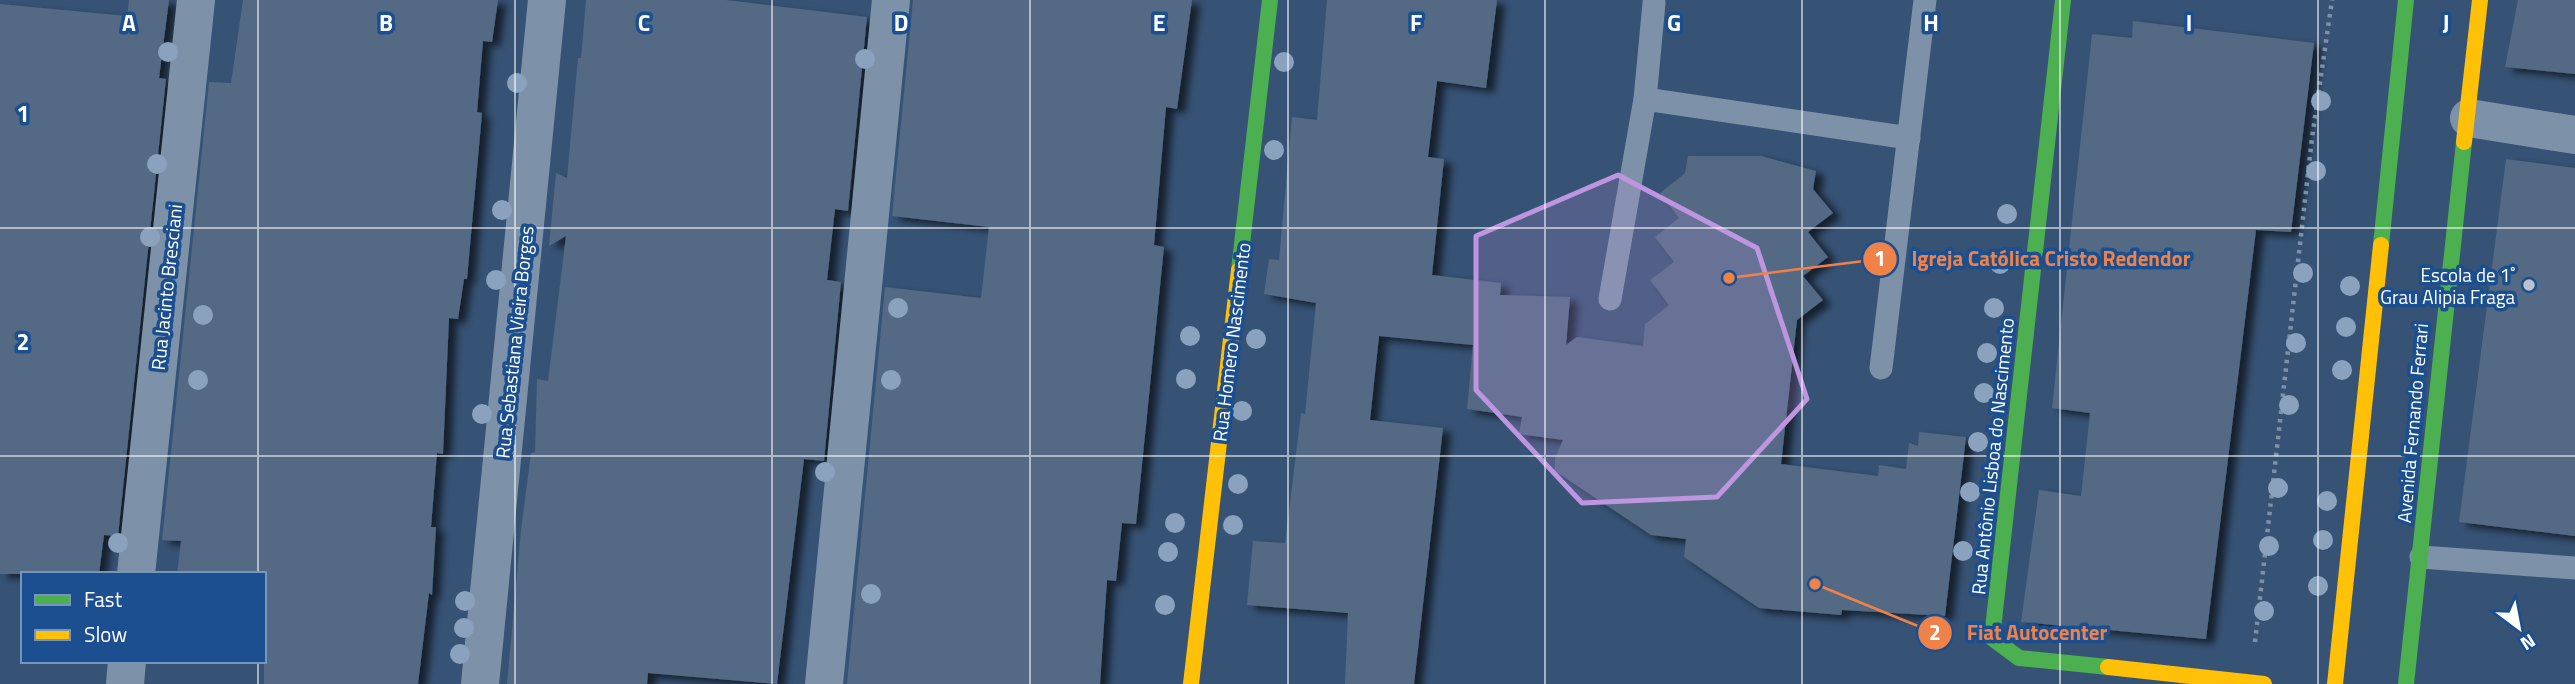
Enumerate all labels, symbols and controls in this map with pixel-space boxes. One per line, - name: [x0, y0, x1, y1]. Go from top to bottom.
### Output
- text: A: [122, 5, 136, 40]
- text: B: [379, 5, 393, 40]
- text: C: [638, 5, 650, 40]
- text: D: [894, 5, 908, 40]
- text: E: [1153, 5, 1165, 40]
- text: F: [1410, 5, 1422, 40]
- text: G: [1667, 5, 1681, 40]
- text: H: [1923, 5, 1939, 40]
- text: I: [2186, 5, 2192, 40]
- text: J: [2443, 5, 2449, 40]
- text: 1: [17, 96, 29, 131]
- street label: Rua Jacinto Bresciani: [143, 203, 189, 371]
- street label: Rua Sebastiana Vieira Borges: [487, 224, 541, 460]
- callout: Igreja Católica Cristo Redendor: [1863, 238, 2205, 280]
- street label: Rua Homero Nascimento: [1204, 241, 1258, 443]
- text: 1: [1874, 242, 1886, 274]
- text: Igreja Católica Cristo Redendor: [1911, 242, 2191, 274]
- place label: Escola de 1˚ Grau Alipia Fraga: [2380, 260, 2516, 311]
- marker: Escola de 1˚ Grau Alipia Fraga: [2521, 277, 2537, 293]
- street label: Rua Antônio Lisboa do Nascimento: [1963, 316, 2021, 596]
- street label: Avenida Fernando Ferrari: [2389, 322, 2435, 524]
- text: 2: [17, 324, 29, 359]
- legend: [21, 572, 266, 663]
- text: Fast: [84, 583, 123, 615]
- north arrow: [2484, 593, 2554, 663]
- callout: Fiat Autocenter: [1917, 612, 2121, 654]
- text: 2: [1929, 616, 1941, 648]
- text: Fiat Autocenter: [1967, 616, 2107, 648]
- text: Slow: [84, 618, 127, 650]
- text: N: [2515, 627, 2542, 659]

